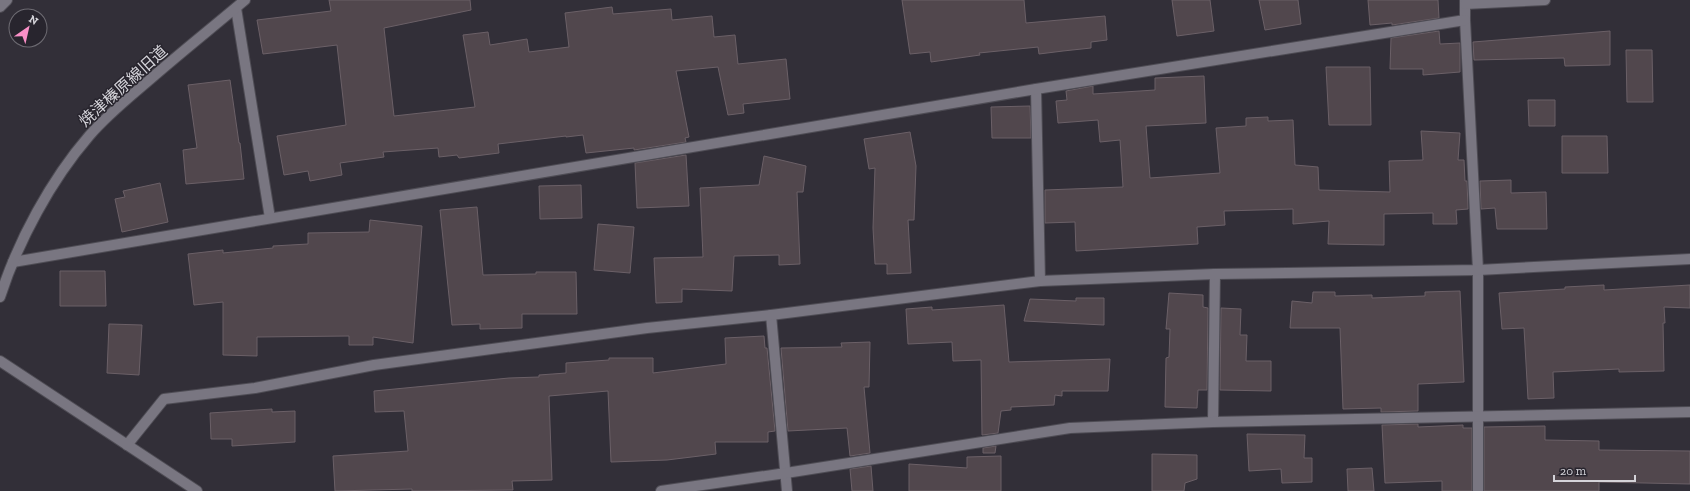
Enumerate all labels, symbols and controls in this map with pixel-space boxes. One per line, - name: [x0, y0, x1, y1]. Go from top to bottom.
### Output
- north arrow: [8, 8, 48, 48]
- text: N: [26, 12, 41, 28]
- street label: 焼津榛原線旧道: [75, 41, 171, 131]
- scale bar: [1554, 457, 1635, 483]
- text: 20 m: [1560, 464, 1587, 478]

